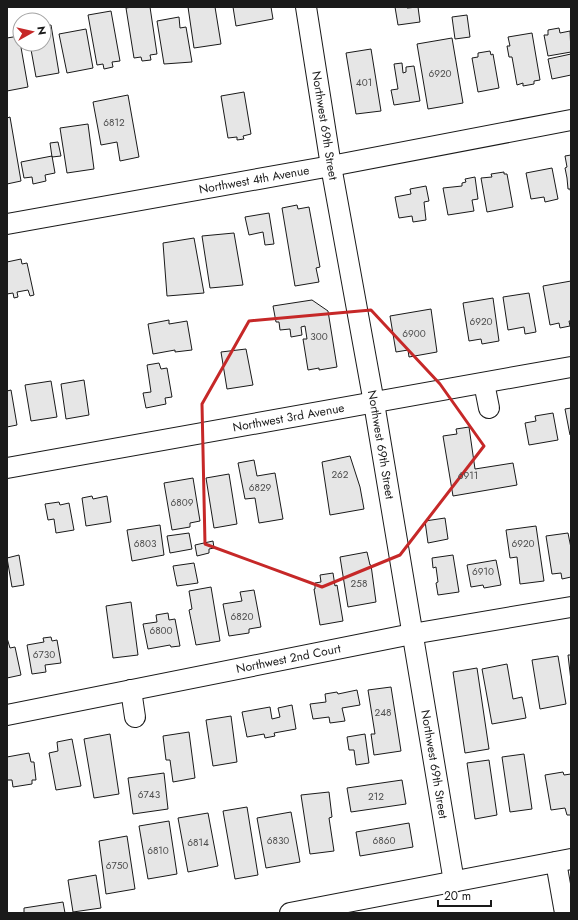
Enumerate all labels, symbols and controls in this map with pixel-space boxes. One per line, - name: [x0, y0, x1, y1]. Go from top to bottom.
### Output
- north arrow: [12, 12, 52, 52]
- text: N: [33, 25, 50, 36]
- house number: 6920: [428, 66, 452, 81]
- street label: Northwest 69th Street: [307, 70, 342, 182]
- house number: 401: [356, 75, 372, 90]
- house number: 6812: [103, 115, 125, 130]
- street label: Northwest 4th Avenue: [197, 161, 311, 198]
- house number: 6920: [469, 314, 493, 329]
- house number: 6900: [402, 326, 426, 341]
- house number: 300: [310, 329, 328, 344]
- street label: Northwest 69th Street: [363, 389, 399, 500]
- street label: Northwest 3rd Avenue: [231, 399, 346, 436]
- house number: 262: [331, 467, 349, 482]
- house number: 6911: [458, 468, 478, 483]
- house number: 6829: [249, 480, 272, 495]
- house number: 6809: [171, 495, 194, 510]
- house number: 6803: [134, 536, 157, 551]
- house number: 6920: [511, 536, 535, 551]
- house number: 6910: [472, 564, 494, 579]
- house number: 258: [351, 576, 367, 591]
- house number: 6820: [231, 609, 253, 624]
- house number: 6800: [149, 623, 173, 638]
- street label: Northwest 2nd Court: [235, 639, 342, 678]
- house number: 6730: [33, 647, 55, 662]
- house number: 248: [375, 705, 391, 720]
- street label: Northwest 69th Street: [416, 708, 452, 820]
- house number: 6743: [138, 787, 161, 802]
- house number: 212: [368, 789, 384, 804]
- house number: 6830: [267, 833, 289, 848]
- house number: 6860: [373, 833, 395, 848]
- house number: 6814: [187, 835, 209, 850]
- house number: 6810: [147, 843, 169, 858]
- house number: 6750: [106, 858, 128, 873]
- scale bar: [438, 882, 491, 908]
- text: 20 m: [444, 887, 471, 905]

